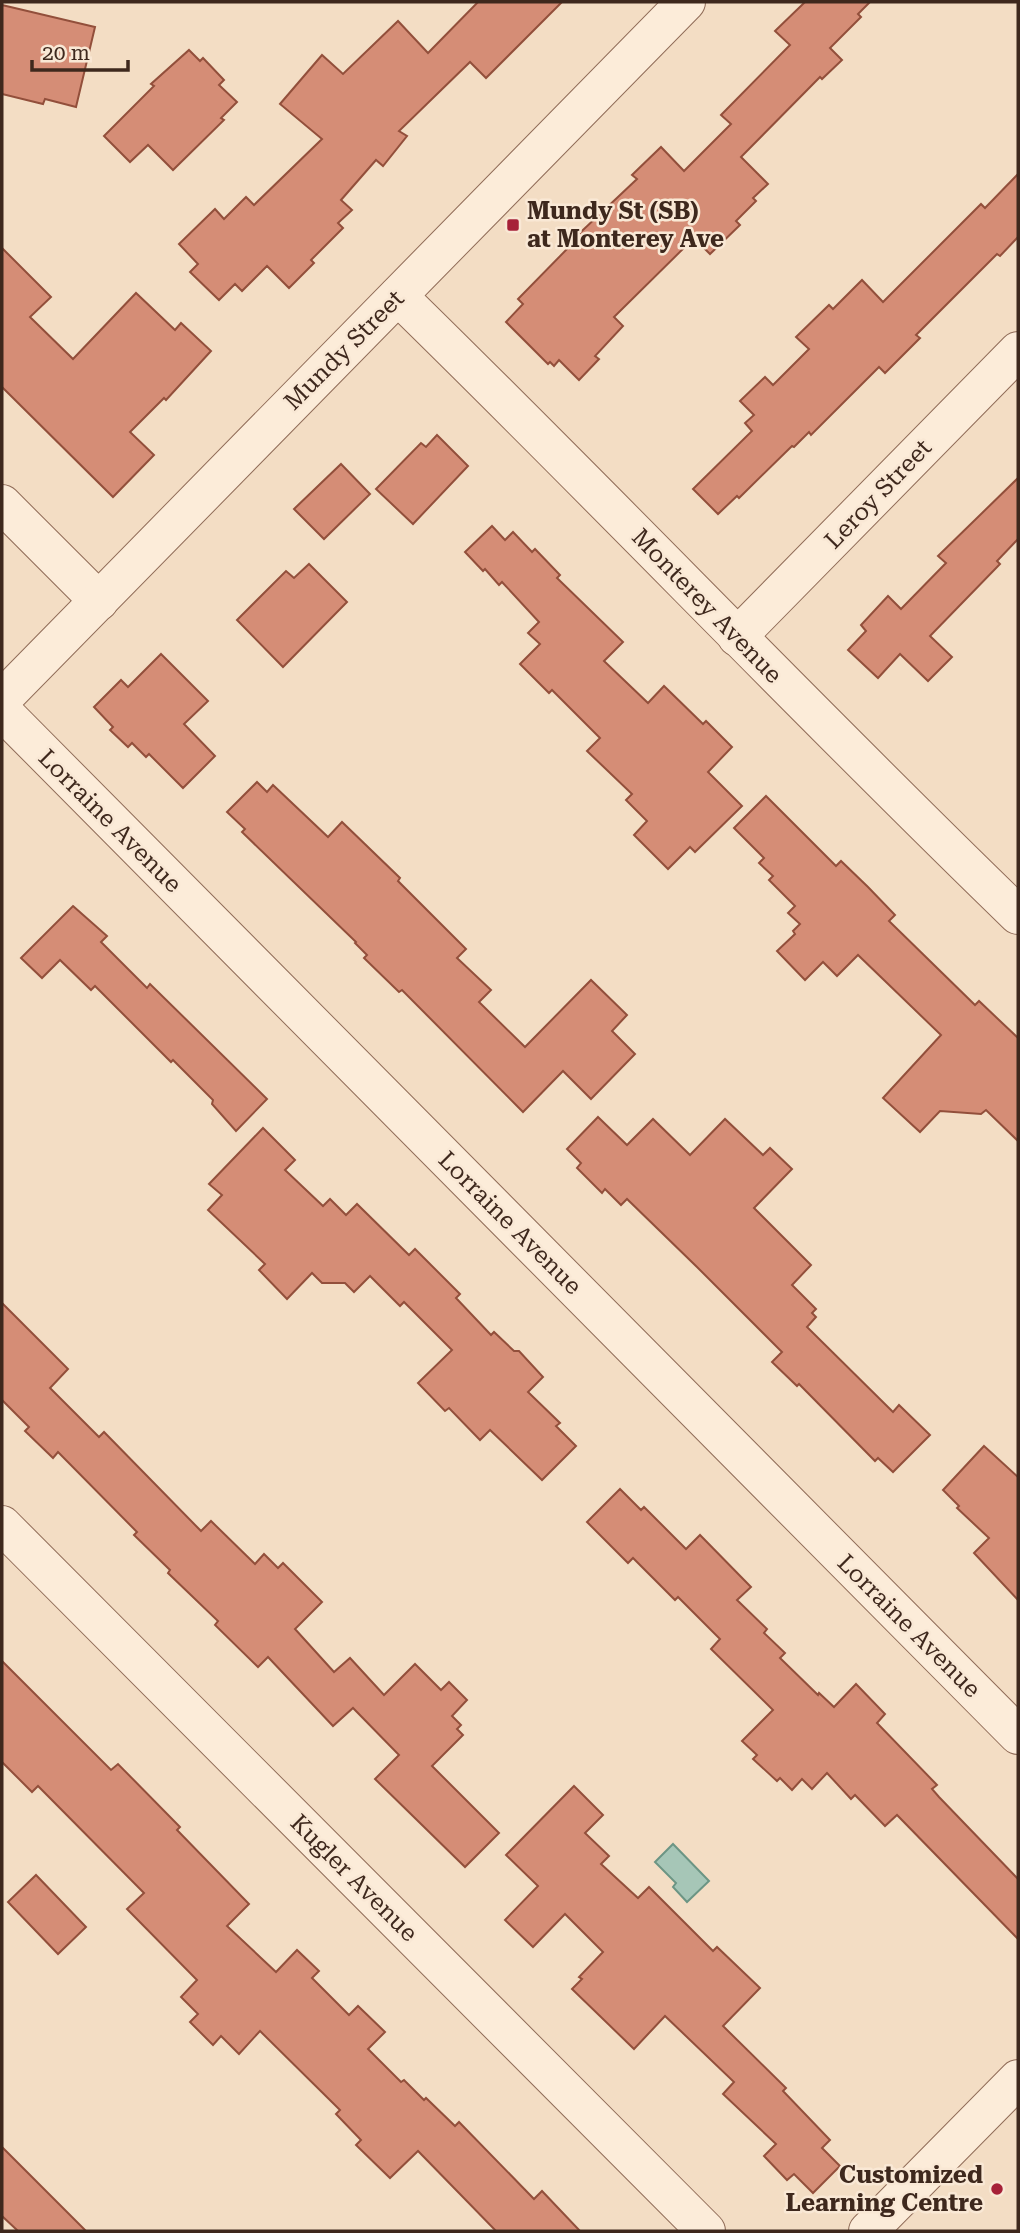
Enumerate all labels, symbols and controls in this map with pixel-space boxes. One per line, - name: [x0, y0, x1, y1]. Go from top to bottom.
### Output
- scale bar: [32, 28, 128, 72]
- text: 20 m: [42, 41, 90, 65]
- place label: Mundy St (SB) at Monterey Ave: [527, 197, 724, 253]
- marker: Mundy St (SB) at Monterey Ave: [505, 217, 521, 233]
- street label: Mundy Street: [278, 284, 410, 416]
- street label: Leroy Street: [819, 433, 937, 554]
- street label: Monterey Avenue: [626, 523, 788, 689]
- street label: Lorraine Avenue: [33, 744, 187, 898]
- street label: Lorraine Avenue: [433, 1146, 587, 1300]
- street label: Lorraine Avenue: [832, 1549, 986, 1703]
- street label: Kugler Avenue: [285, 1809, 423, 1947]
- place label: Customized Learning Centre: [786, 2161, 983, 2217]
- marker: Customized Learning Centre: [989, 2181, 1005, 2197]

